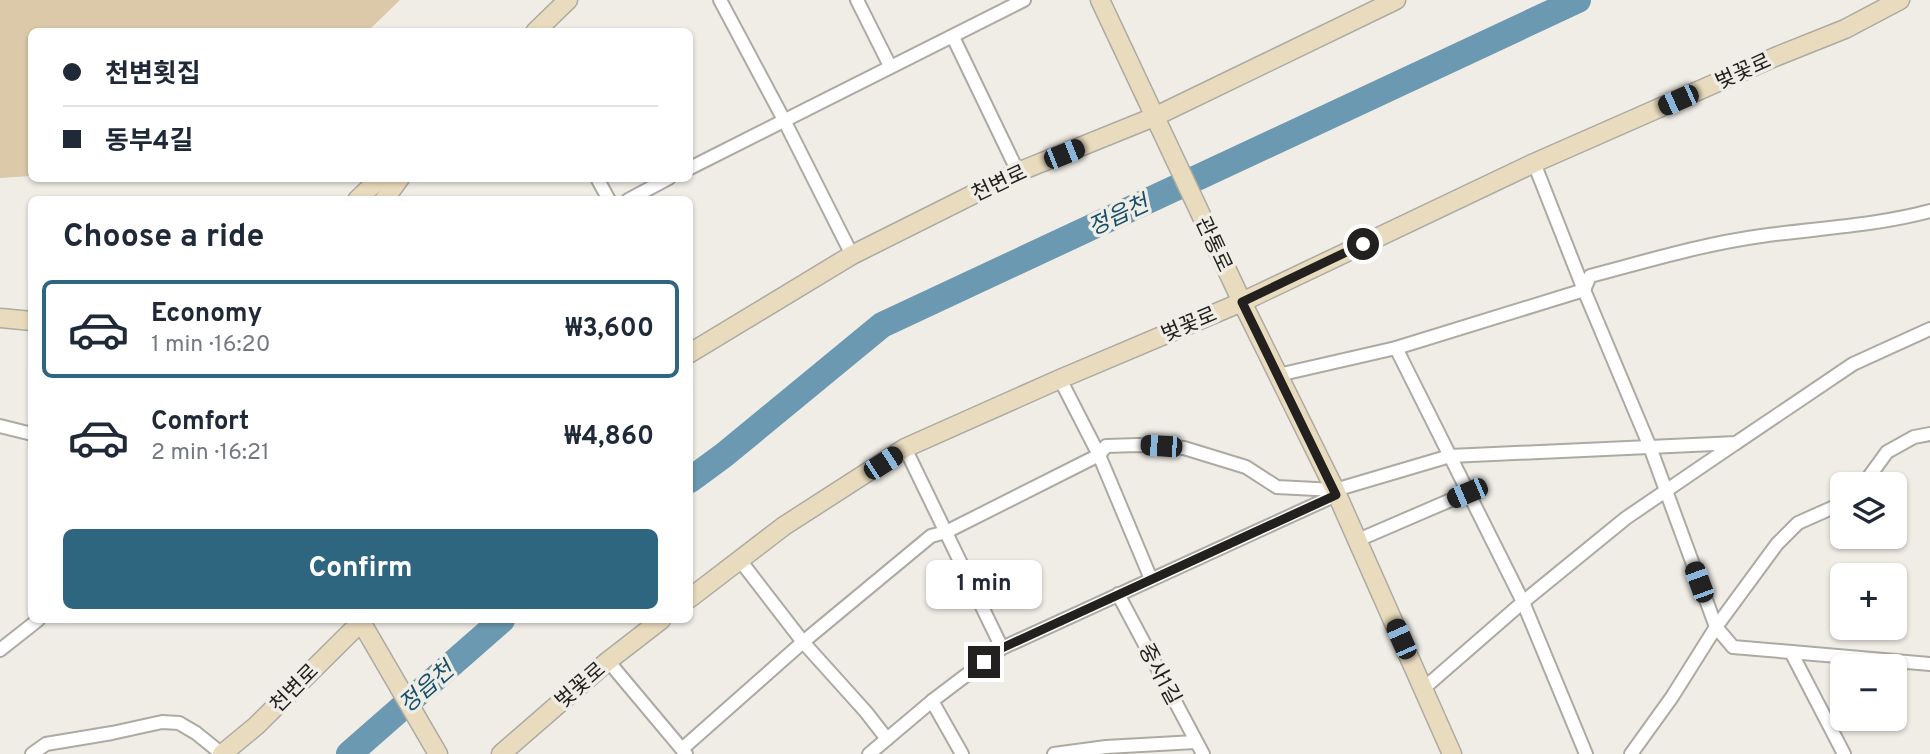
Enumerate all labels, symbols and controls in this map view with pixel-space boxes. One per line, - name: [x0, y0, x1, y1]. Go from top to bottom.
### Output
- street label: 벚꽃로: [1712, 48, 1776, 96]
- text: 천변횟집: [105, 59, 201, 92]
- car: [1655, 82, 1702, 118]
- text: 동부4길: [105, 126, 193, 159]
- car: [1041, 136, 1088, 172]
- street label: 천변로: [968, 160, 1032, 209]
- water label: 정읍천: [1084, 190, 1157, 244]
- street label: 관통로: [1188, 213, 1237, 277]
- text: Choose a ride: [63, 218, 264, 258]
- route start: [1347, 228, 1379, 260]
- icon: car: [67, 298, 130, 361]
- text: Economy: [151, 298, 262, 331]
- street label: 벚꽃로: [1158, 302, 1222, 349]
- text: ₩3,600: [565, 313, 654, 346]
- text: 1 min · 16:20: [151, 331, 270, 360]
- icon: car: [67, 406, 130, 469]
- text: Comfort: [151, 406, 249, 439]
- text: ₩4,860: [564, 421, 654, 454]
- car: [1140, 434, 1183, 458]
- text: 2 min · 16:21: [151, 439, 270, 468]
- car: [860, 443, 907, 483]
- map controls: [1830, 472, 1907, 731]
- button: layers: [1830, 472, 1907, 549]
- car: [1444, 475, 1491, 511]
- button: Confirm: [63, 529, 658, 609]
- car: [1682, 559, 1717, 605]
- callout: 1 min: [926, 560, 1042, 610]
- button: +: [1830, 563, 1907, 640]
- text: 1 min: [956, 570, 1012, 599]
- car: [1383, 616, 1420, 662]
- street label: 중사1길: [1131, 639, 1186, 710]
- route end: [968, 646, 1000, 678]
- button: −: [1830, 654, 1907, 731]
- water label: 정읍천: [394, 655, 463, 721]
- street label: 벚꽃로: [550, 657, 612, 715]
- street label: 천변로: [265, 659, 325, 719]

